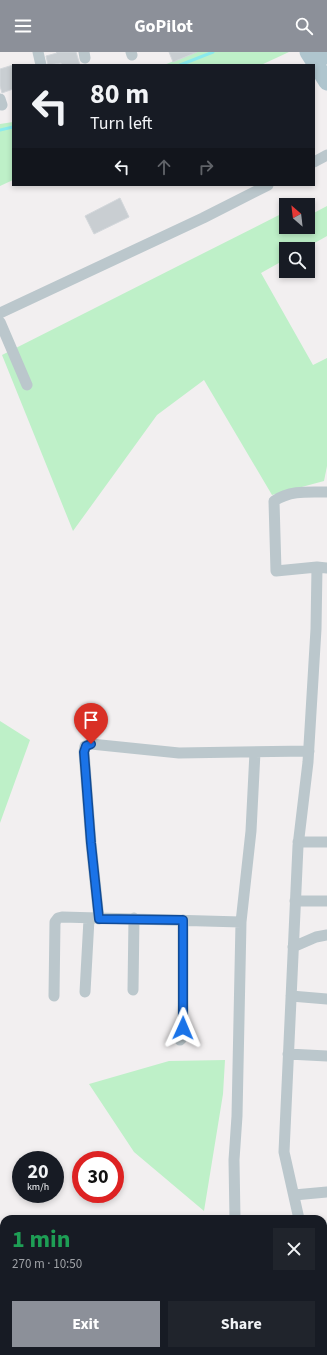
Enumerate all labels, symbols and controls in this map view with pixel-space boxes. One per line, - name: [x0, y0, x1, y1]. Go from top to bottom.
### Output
- text: GoPilot: [134, 14, 193, 39]
- icon: menu: [12, 15, 34, 37]
- icon: search: [293, 15, 315, 37]
- text: 80 m: [90, 74, 149, 114]
- icon: left: [24, 80, 76, 132]
- text: Turn left: [90, 111, 152, 136]
- icon: left: [111, 156, 133, 178]
- icon: ahead: [153, 156, 175, 178]
- icon: right: [195, 156, 217, 178]
- north arrow: [279, 198, 315, 234]
- map controls: [279, 198, 315, 278]
- button: search: [279, 242, 315, 278]
- pin: [74, 703, 108, 744]
- icon: arrive: [80, 709, 102, 731]
- position arrow: [162, 1007, 204, 1049]
- speed limit sign: 30: [72, 1151, 124, 1203]
- text: 20: [27, 1158, 49, 1186]
- text: km/h: [27, 1180, 49, 1194]
- text: 1 min: [12, 1222, 70, 1257]
- button: close: [273, 1228, 315, 1270]
- text: 270 m · 10:50: [12, 1255, 82, 1273]
- button: Exit: [12, 1301, 160, 1347]
- button: Share: [168, 1301, 315, 1347]

